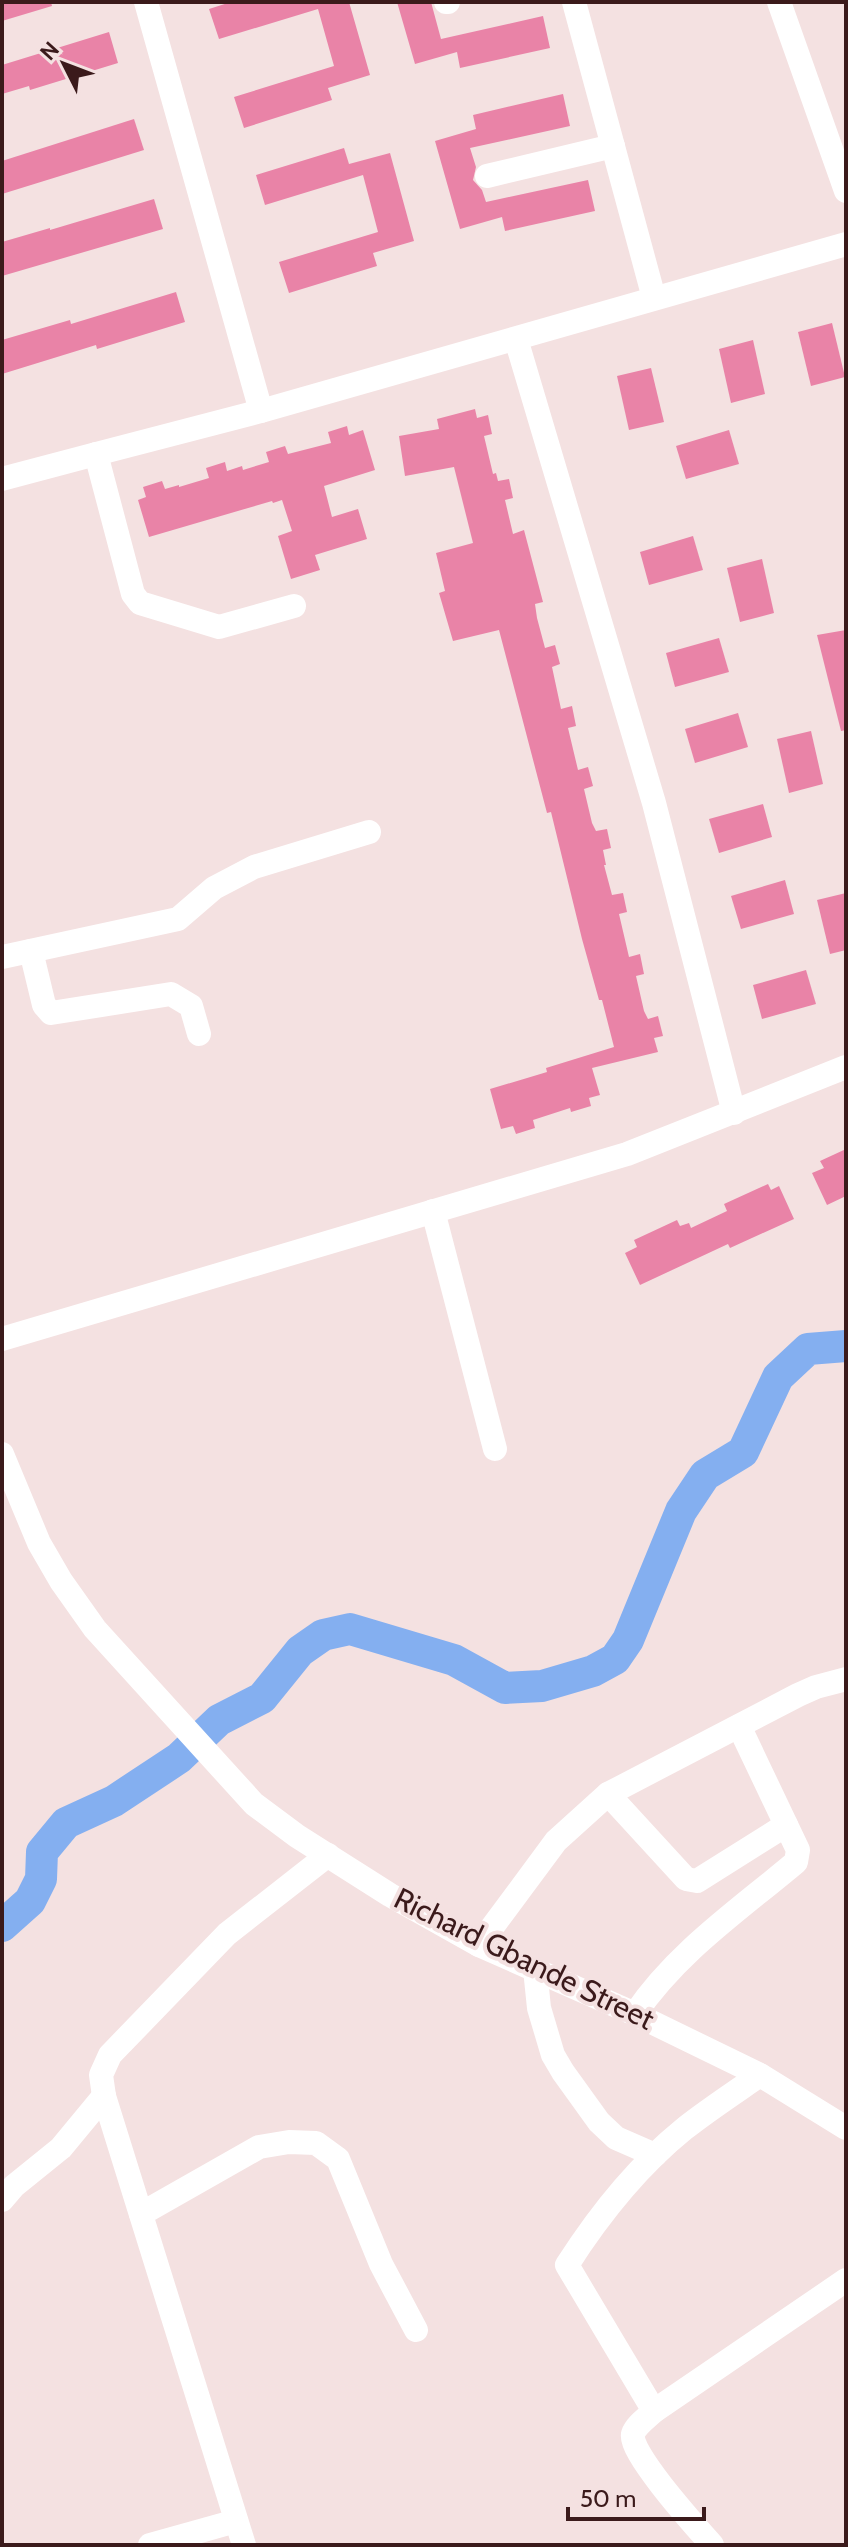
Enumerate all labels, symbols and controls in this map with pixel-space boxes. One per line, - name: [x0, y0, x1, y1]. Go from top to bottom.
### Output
- north arrow: [24, 24, 104, 104]
- text: N: [34, 36, 65, 66]
- street label: Richard Gbande Street: [388, 1880, 660, 2038]
- scale bar: [568, 2471, 704, 2521]
- text: 50 m: [580, 2484, 636, 2513]

